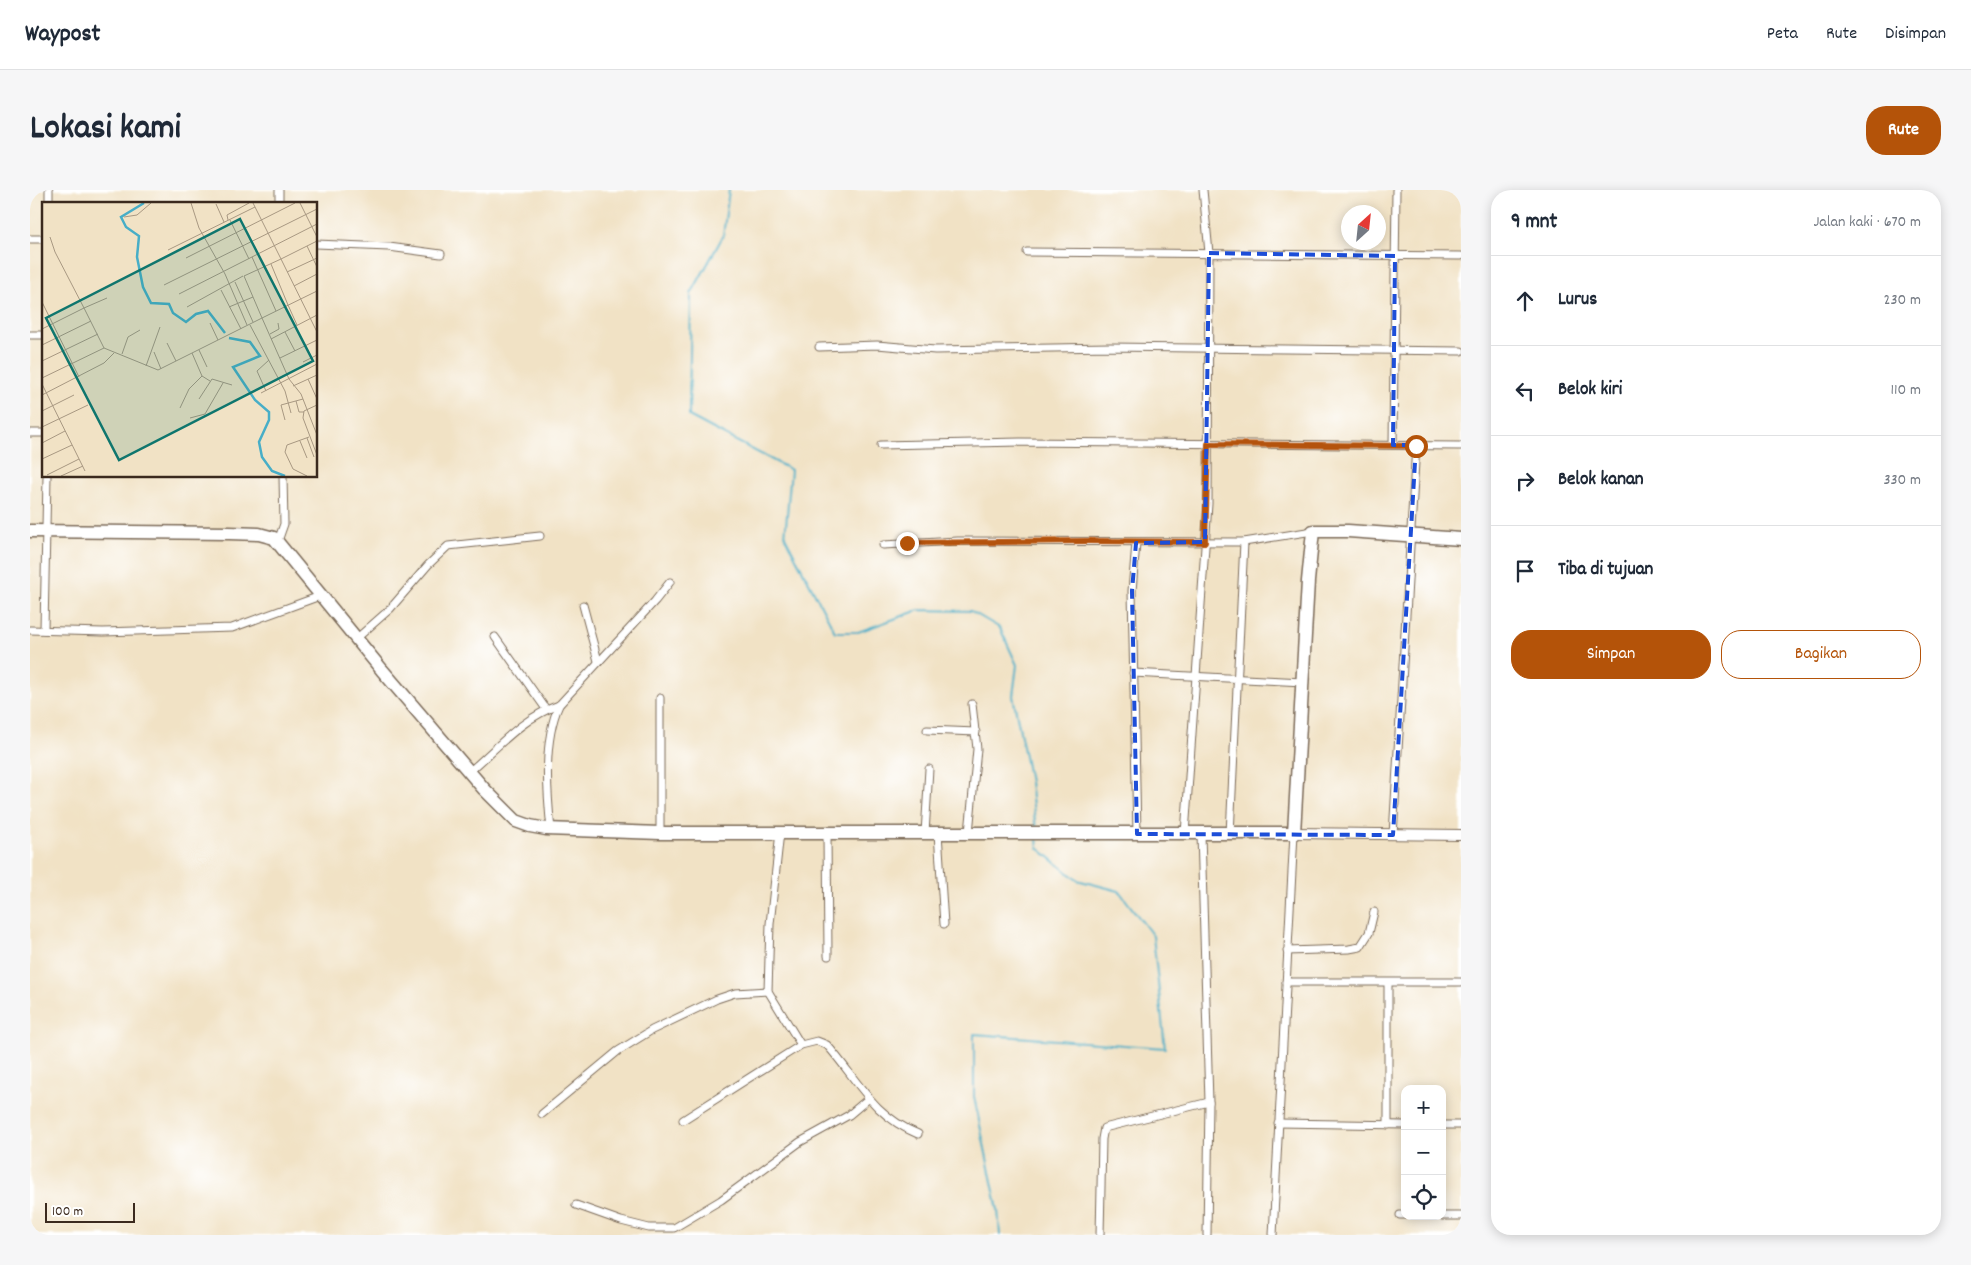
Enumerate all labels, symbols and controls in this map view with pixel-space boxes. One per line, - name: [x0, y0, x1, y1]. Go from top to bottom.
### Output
- text: Waypost: [25, 18, 100, 52]
- text: Peta: [1767, 22, 1798, 47]
- text: Rute: [1826, 22, 1857, 47]
- text: Disimpan: [1885, 22, 1946, 47]
- text: Lokasi kami: [30, 105, 181, 155]
- button: Rute: [1866, 106, 1941, 155]
- inset map: [42, 202, 318, 478]
- north arrow: [1341, 205, 1386, 250]
- text: 9 mnt: [1511, 208, 1557, 238]
- text: Jalan kaki · 670 m: [1813, 211, 1921, 234]
- icon: ahead: [1511, 287, 1539, 315]
- text: Lurus: [1558, 287, 1597, 314]
- text: 230 m: [1884, 289, 1921, 312]
- icon: left: [1511, 377, 1539, 405]
- text: Belok kiri: [1558, 377, 1622, 404]
- text: 110 m: [1891, 379, 1921, 402]
- route start: [1405, 435, 1428, 458]
- icon: right: [1511, 467, 1539, 495]
- text: Belok kanan: [1558, 467, 1644, 494]
- text: 330 m: [1883, 469, 1921, 492]
- route end: [896, 532, 919, 555]
- icon: arrive: [1511, 557, 1539, 585]
- text: Tiba di tujuan: [1558, 557, 1653, 584]
- button: Simpan: [1511, 630, 1711, 679]
- button: Bagikan: [1721, 630, 1921, 679]
- map controls: [1401, 1085, 1446, 1220]
- button: +: [1401, 1085, 1446, 1130]
- button: −: [1401, 1130, 1446, 1175]
- button: locate: [1401, 1175, 1446, 1220]
- scale bar: [45, 1200, 135, 1223]
- text: 100 m: [52, 1202, 83, 1222]

